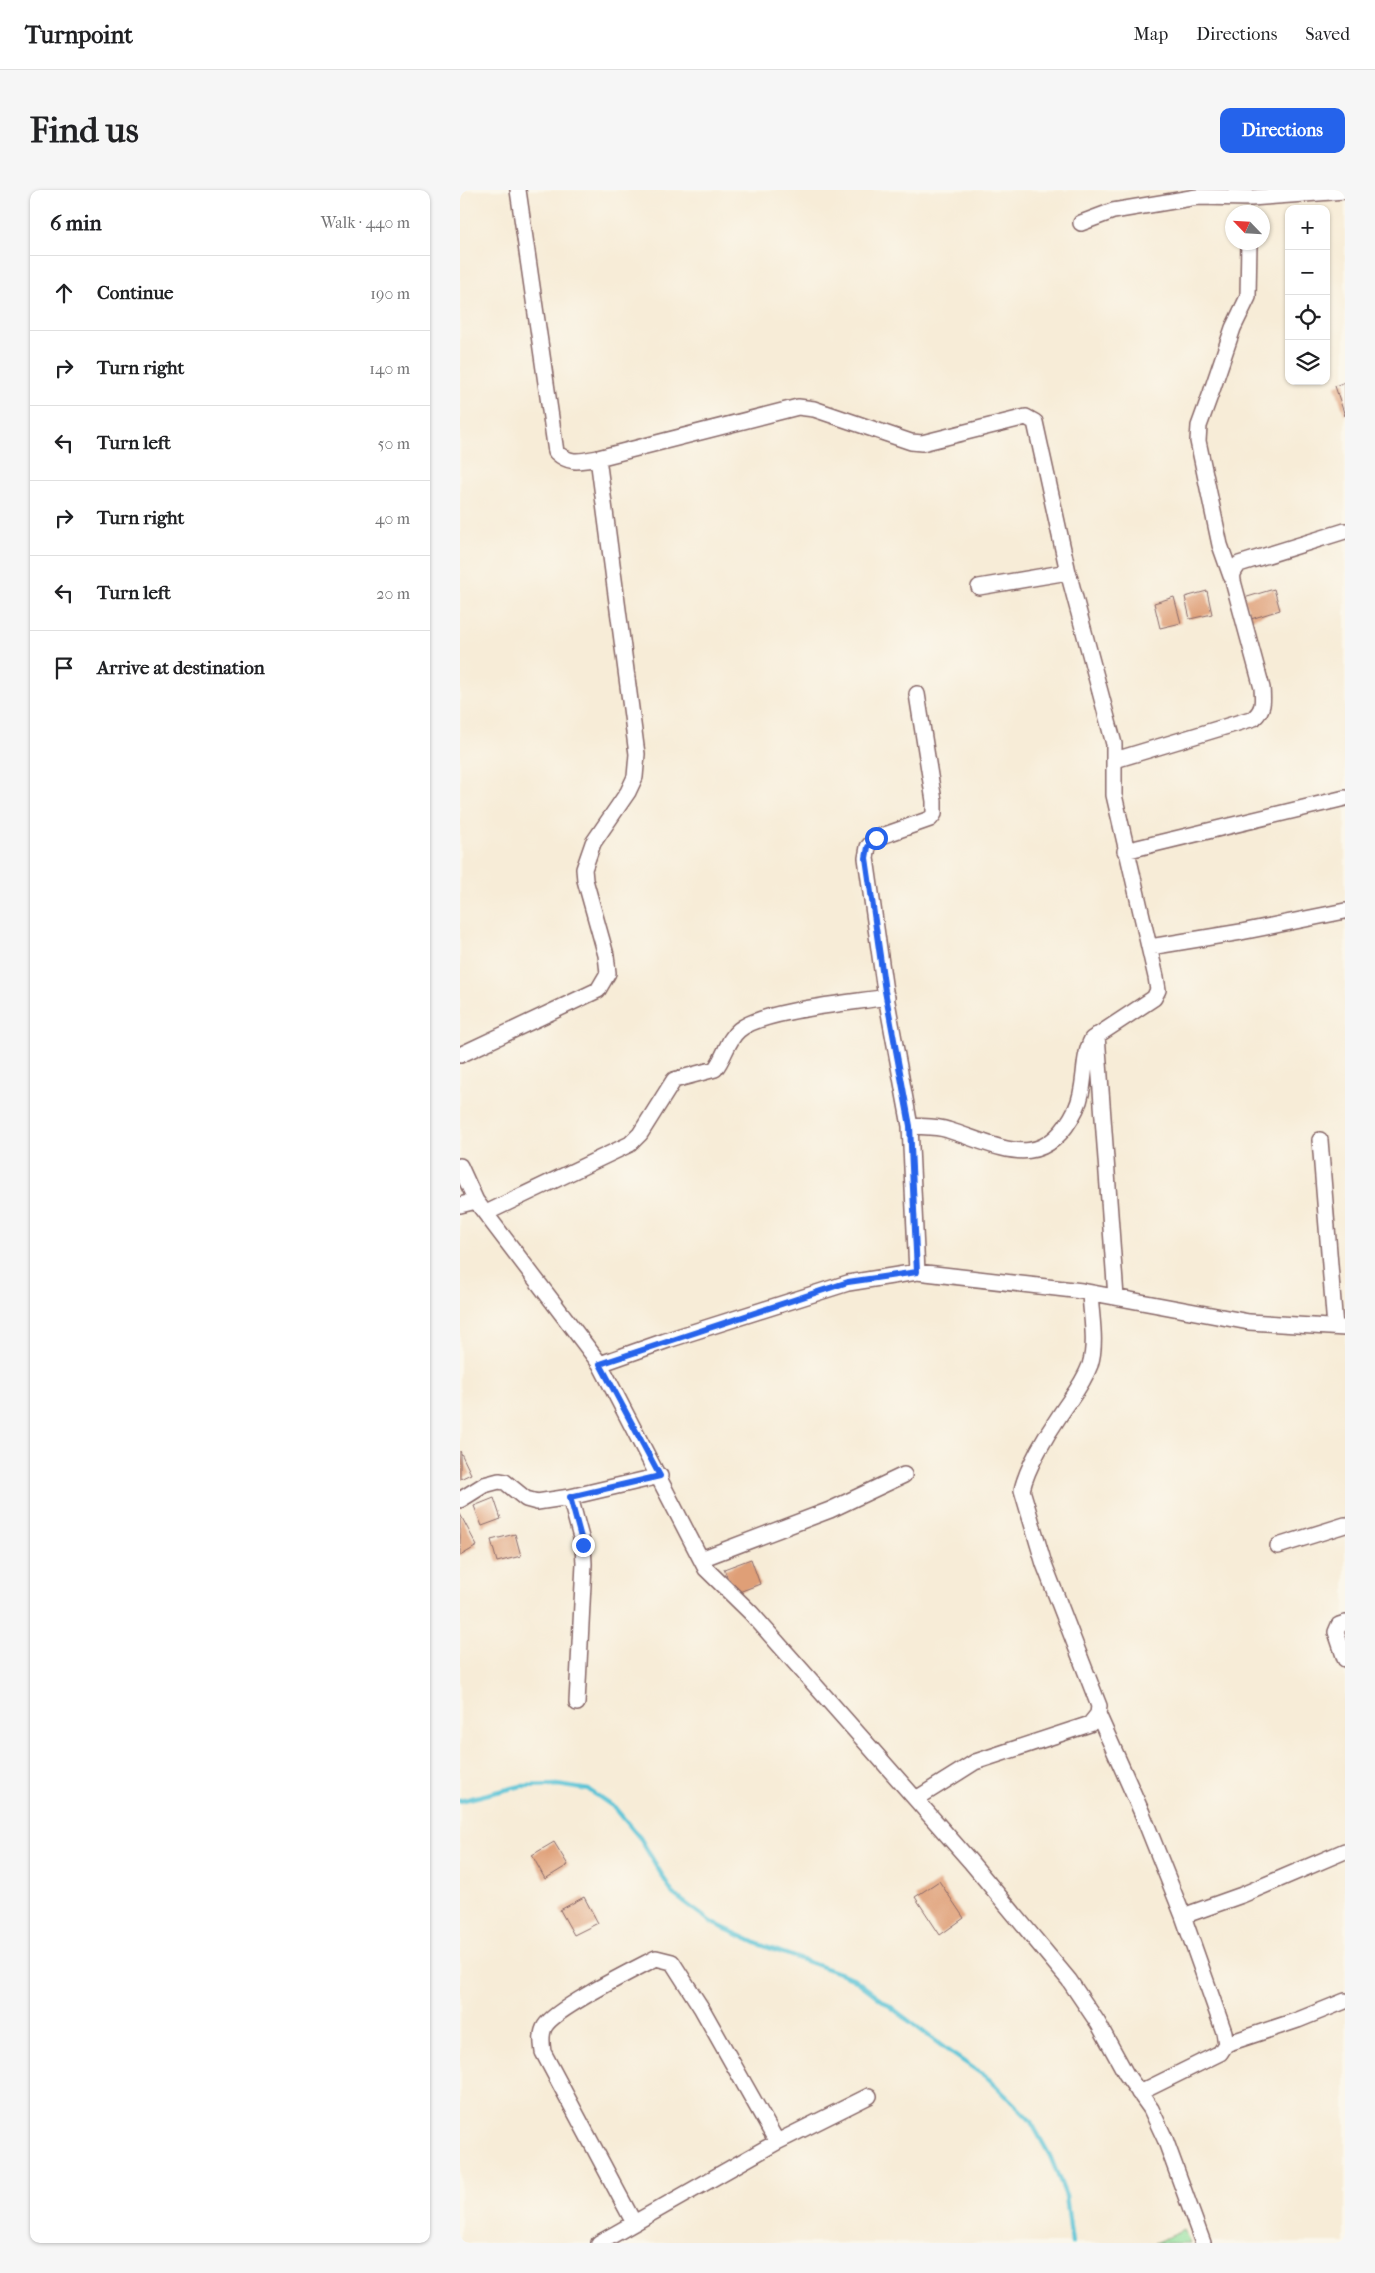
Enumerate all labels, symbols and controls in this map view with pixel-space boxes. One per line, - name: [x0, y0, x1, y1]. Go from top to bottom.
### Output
- text: Turnpoint: [25, 21, 133, 49]
- text: Map: [1134, 24, 1168, 45]
- text: Directions: [1196, 24, 1277, 45]
- text: Saved: [1305, 24, 1350, 45]
- button: Directions: [1220, 108, 1345, 153]
- text: Find us: [30, 110, 139, 151]
- north arrow: [1225, 205, 1270, 250]
- map controls: [1285, 205, 1330, 385]
- button: +: [1285, 205, 1330, 250]
- text: 6 min: [50, 211, 102, 235]
- text: Walk · 440 m: [321, 213, 410, 232]
- button: −: [1285, 250, 1330, 295]
- icon: ahead: [50, 279, 78, 307]
- text: Continue: [97, 282, 173, 304]
- text: 190 m: [370, 284, 410, 303]
- button: locate: [1285, 295, 1330, 340]
- button: layers: [1285, 340, 1330, 385]
- icon: right: [50, 354, 78, 382]
- text: Turn right: [97, 357, 184, 379]
- text: 140 m: [369, 359, 410, 378]
- icon: left: [50, 429, 78, 457]
- text: Turn left: [97, 432, 171, 454]
- text: 50 m: [378, 434, 410, 453]
- icon: right: [50, 504, 78, 532]
- text: Turn right: [97, 507, 184, 529]
- text: 40 m: [375, 509, 410, 528]
- icon: left: [50, 579, 78, 607]
- text: Turn left: [97, 582, 171, 604]
- text: 20 m: [376, 584, 410, 603]
- icon: arrive: [50, 654, 78, 682]
- text: Arrive at destination: [97, 657, 265, 679]
- route start: [865, 827, 888, 850]
- route end: [572, 1534, 595, 1557]

